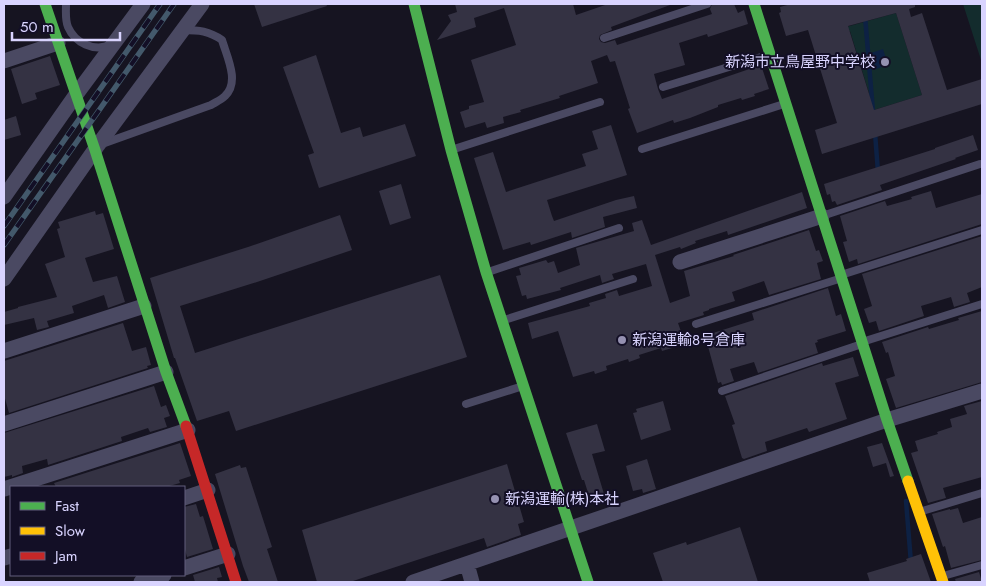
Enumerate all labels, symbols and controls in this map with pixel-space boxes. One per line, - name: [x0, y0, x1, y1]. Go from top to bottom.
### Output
- scale bar: [12, 10, 120, 42]
- text: 50 m: [20, 16, 54, 38]
- place label: 新潟市立鳥屋野中学校: [725, 51, 875, 73]
- marker: 新潟市立鳥屋野中学校: [879, 56, 891, 68]
- place label: 新潟運輸8号倉庫: [632, 329, 745, 351]
- marker: 新潟運輸8号倉庫: [616, 334, 628, 346]
- legend: [10, 486, 185, 576]
- place label: 新潟運輸(株)本社: [505, 488, 619, 510]
- marker: 新潟運輸(株)本社: [489, 493, 501, 505]
- text: Fast: [55, 495, 79, 517]
- text: Slow: [55, 520, 86, 542]
- text: Jam: [53, 545, 78, 567]

